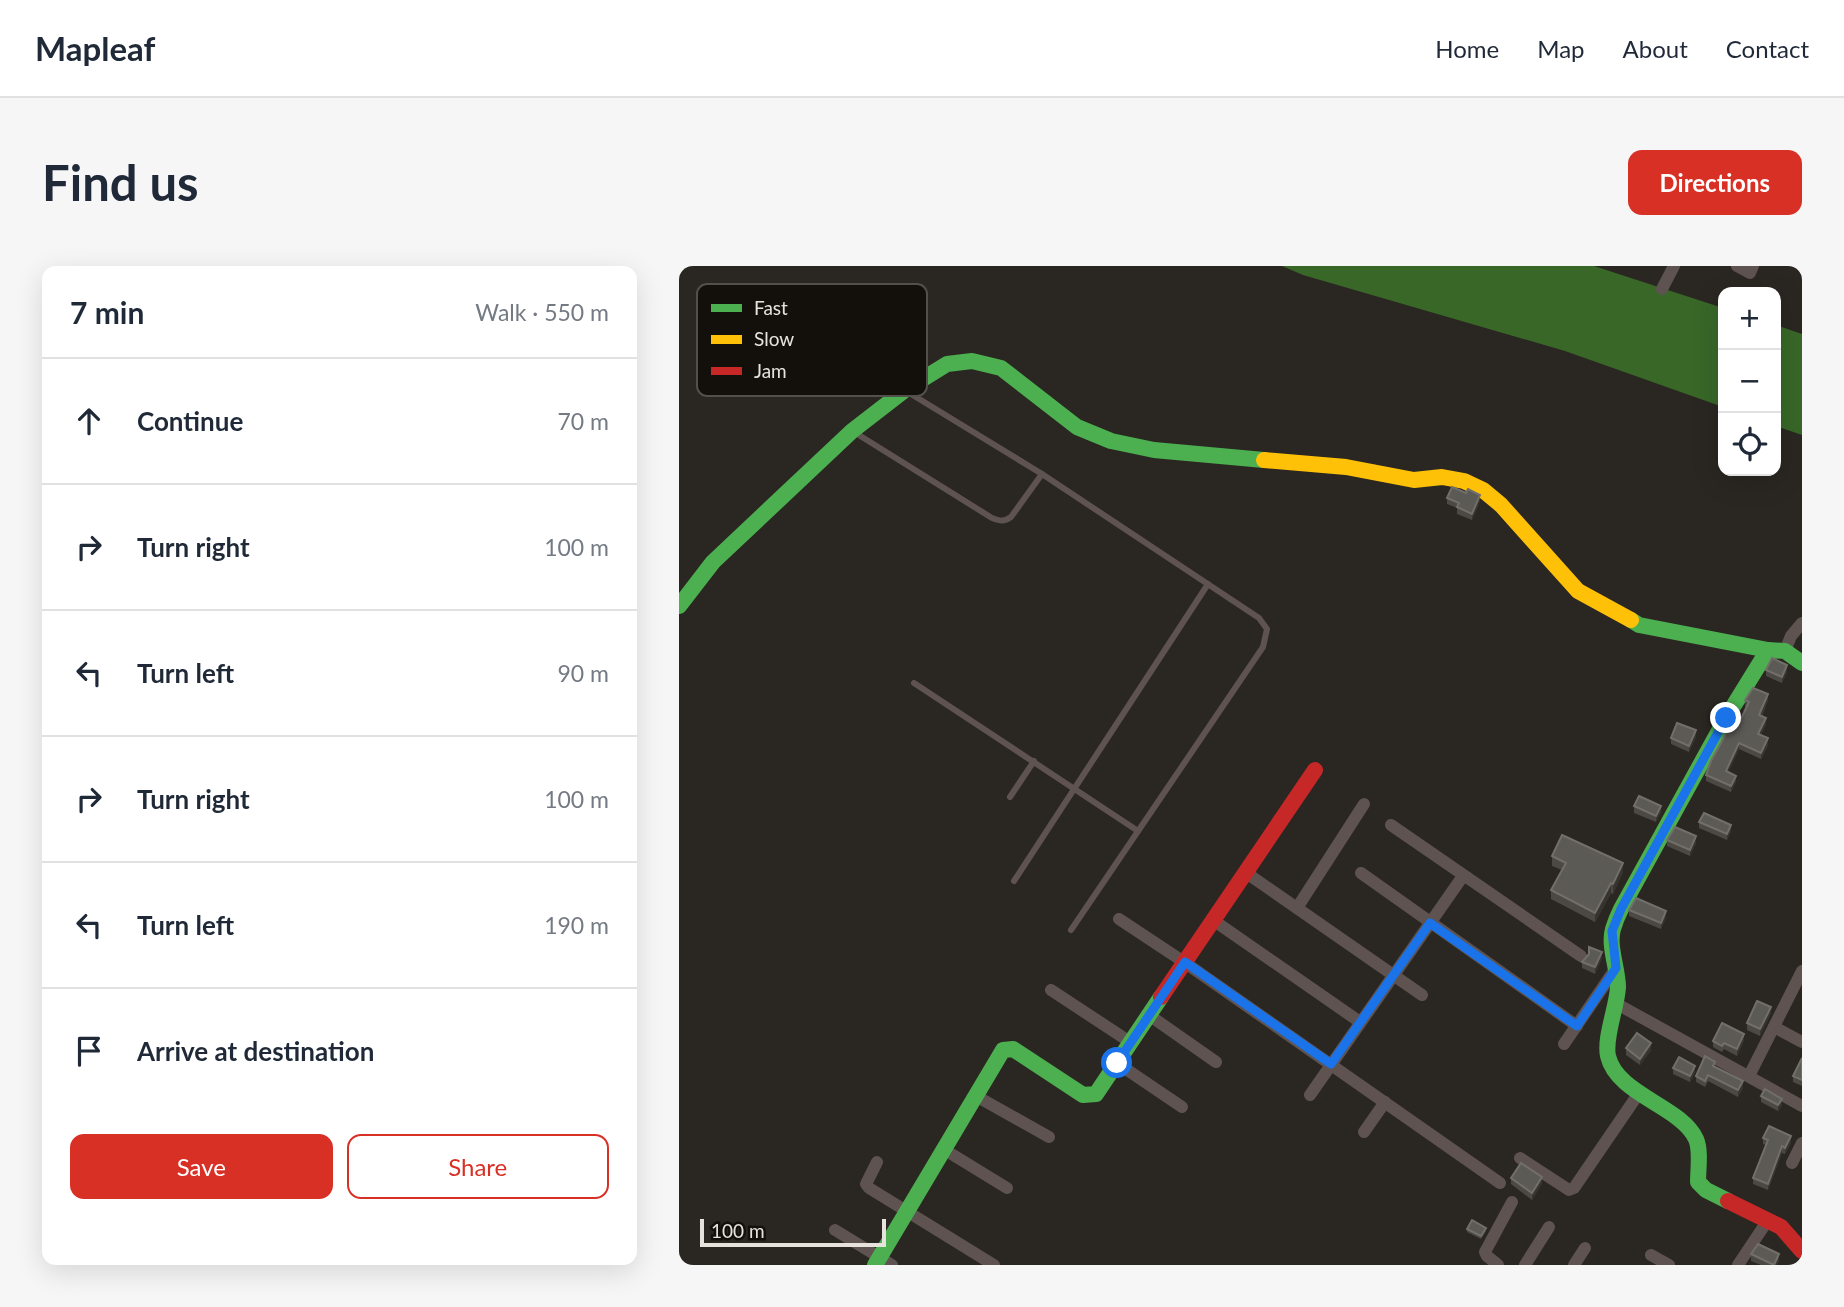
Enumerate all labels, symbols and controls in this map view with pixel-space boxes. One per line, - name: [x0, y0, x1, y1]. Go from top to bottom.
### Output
- text: Mapleaf: [35, 28, 155, 68]
- text: Home: [1435, 34, 1499, 63]
- text: Map: [1537, 34, 1585, 63]
- text: About: [1623, 34, 1688, 63]
- text: Contact: [1726, 34, 1809, 63]
- button: Directions: [1628, 150, 1802, 215]
- text: Find us: [42, 153, 199, 211]
- legend: [697, 284, 927, 396]
- map controls: [1718, 287, 1781, 476]
- button: +: [1718, 287, 1781, 350]
- text: 7 min: [70, 294, 144, 330]
- text: Fast: [754, 296, 788, 319]
- text: Walk · 550 m: [475, 298, 609, 326]
- text: Slow: [754, 327, 794, 350]
- button: −: [1718, 350, 1781, 413]
- text: Jam: [754, 359, 787, 382]
- icon: ahead: [70, 402, 108, 440]
- text: Continue: [137, 405, 243, 437]
- text: 70 m: [558, 407, 609, 435]
- button: locate: [1718, 413, 1781, 476]
- icon: right: [70, 528, 108, 566]
- text: Turn right: [137, 531, 250, 563]
- text: 100 m: [544, 533, 609, 561]
- icon: left: [70, 654, 108, 692]
- text: Turn left: [137, 657, 234, 689]
- text: 90 m: [558, 659, 609, 687]
- route end: [1710, 702, 1741, 733]
- icon: right: [70, 780, 108, 818]
- text: Turn right: [137, 783, 250, 815]
- text: 100 m: [544, 785, 609, 813]
- icon: left: [70, 906, 108, 944]
- text: Turn left: [137, 909, 234, 941]
- text: 190 m: [544, 911, 609, 939]
- icon: arrive: [70, 1032, 108, 1070]
- text: Arrive at destination: [137, 1035, 374, 1067]
- route start: [1101, 1047, 1132, 1078]
- button: Save: [70, 1134, 333, 1199]
- button: Share: [347, 1134, 609, 1199]
- scale bar: [700, 1216, 885, 1248]
- text: 100 m: [711, 1219, 765, 1242]

